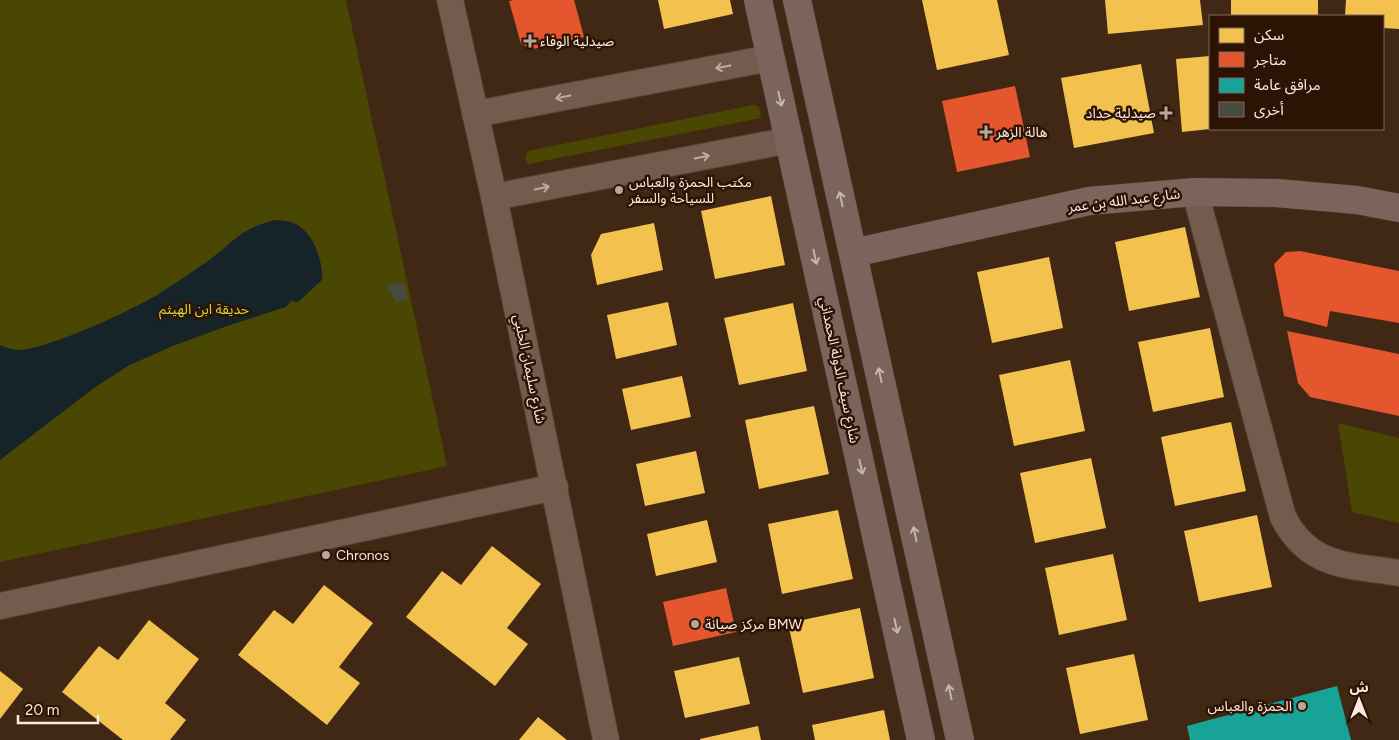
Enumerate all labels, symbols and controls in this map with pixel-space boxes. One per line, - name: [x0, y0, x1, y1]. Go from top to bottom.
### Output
- legend: [1209, 15, 1384, 130]
- text: سكن: [1254, 26, 1285, 44]
- place label: صيدلية الوفاء: [540, 33, 614, 50]
- marker: صيدلية الوفاء: [524, 35, 536, 47]
- text: متاجر: [1253, 51, 1287, 69]
- one-way arrow: [715, 62, 731, 72]
- text: مرافق عامة: [1254, 76, 1321, 95]
- one-way arrow: [776, 90, 785, 106]
- one-way arrow: [555, 93, 571, 102]
- text: أخرى: [1254, 101, 1284, 119]
- place label: صيدلية حداد: [1086, 105, 1156, 122]
- marker: صيدلية حداد: [1160, 107, 1172, 119]
- place label: هالة الزهر: [995, 124, 1048, 141]
- marker: هالة الزهر: [980, 126, 992, 138]
- one-way arrow: [693, 152, 709, 161]
- place label: مكتب الحمزة والعباس للسياحة والسفر: [628, 174, 752, 207]
- one-way arrow: [534, 183, 550, 192]
- marker: مكتب الحمزة والعباس للسياحة والسفر: [613, 184, 625, 196]
- street label: شارع عبد الله بن عمر: [1066, 185, 1181, 218]
- one-way arrow: [836, 192, 845, 208]
- one-way arrow: [811, 249, 821, 265]
- street label: شارع سيف الدولة الحمداني: [813, 295, 863, 445]
- park label: حديقة ابن الهيثم: [159, 301, 249, 320]
- street label: شارع سليمان الحلبي: [507, 313, 549, 426]
- one-way arrow: [875, 367, 884, 383]
- one-way arrow: [857, 459, 866, 475]
- one-way arrow: [910, 526, 919, 542]
- place label: Chronos: [336, 547, 389, 564]
- marker: Chronos: [320, 549, 332, 561]
- place label: مركز صيانة BMW: [705, 616, 802, 633]
- marker: مركز صيانة BMW: [689, 618, 701, 630]
- one-way arrow: [892, 618, 901, 634]
- north arrow: [1334, 675, 1384, 725]
- text: ش: [1349, 679, 1369, 696]
- one-way arrow: [945, 685, 954, 701]
- scale bar: [18, 692, 98, 724]
- place label: الحمزة والعباس: [1208, 698, 1292, 715]
- marker: الحمزة والعباس: [1296, 700, 1308, 712]
- text: 20 m: [25, 701, 59, 719]

